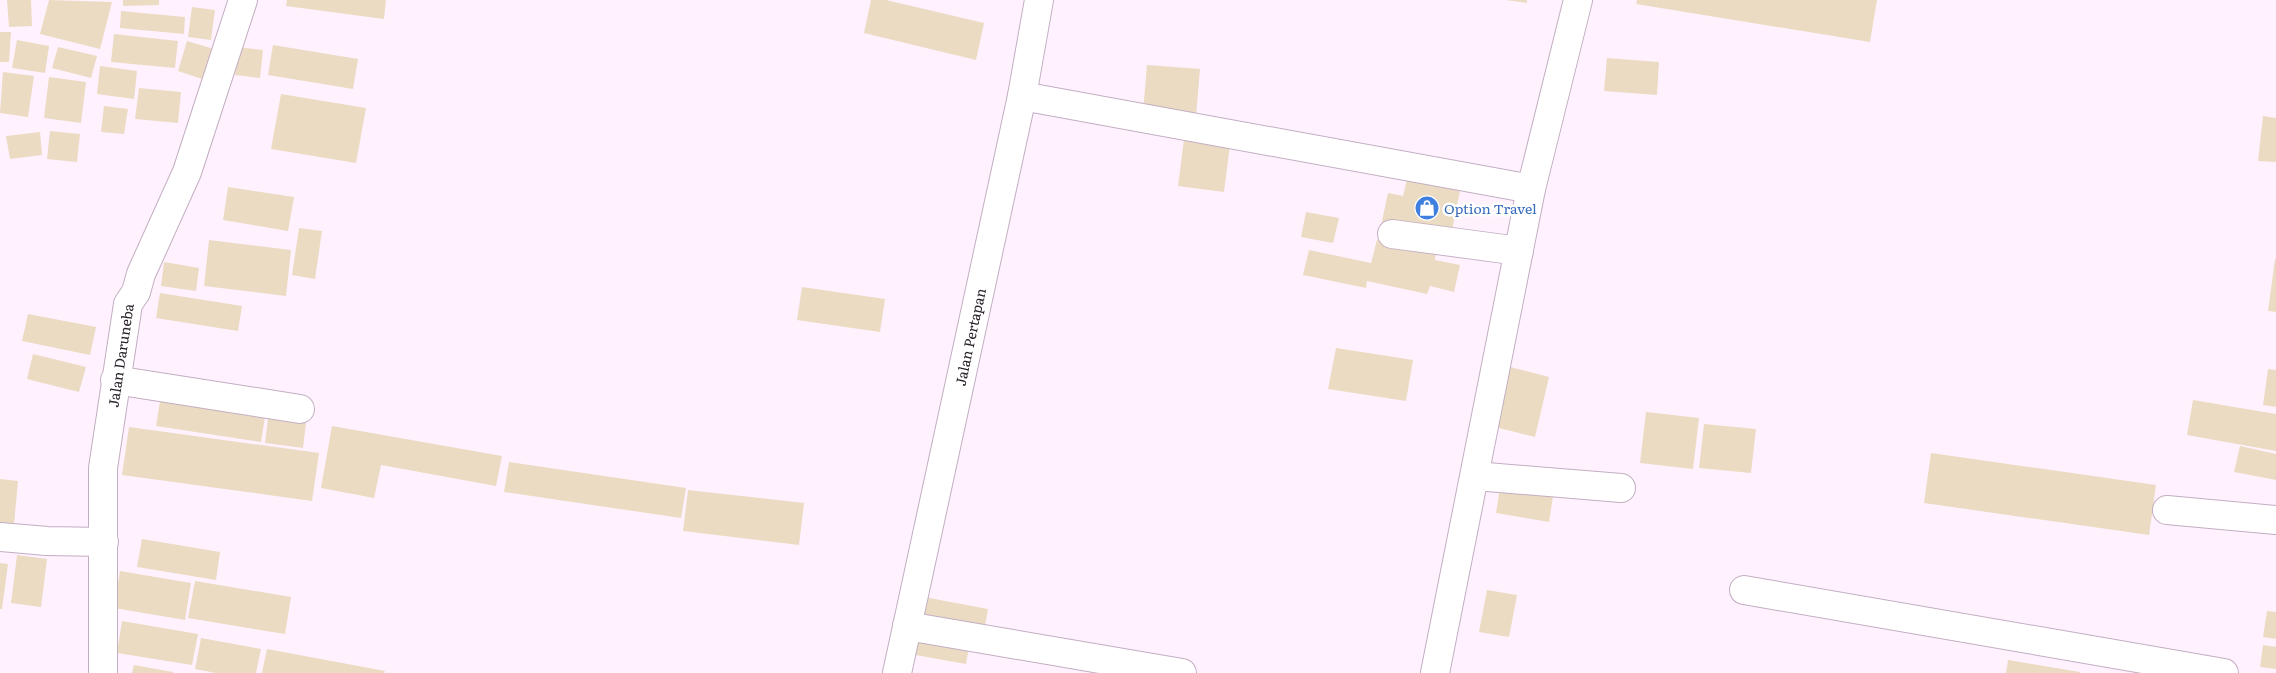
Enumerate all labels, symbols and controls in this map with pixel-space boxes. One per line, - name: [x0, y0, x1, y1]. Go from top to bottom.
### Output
- shop icon: Option Travel: [1414, 195, 1440, 221]
- place label: Option Travel: [1444, 198, 1537, 218]
- street label: Jalan Pertapan: [950, 286, 990, 388]
- street label: Jalan Daruneba: [102, 302, 138, 409]

